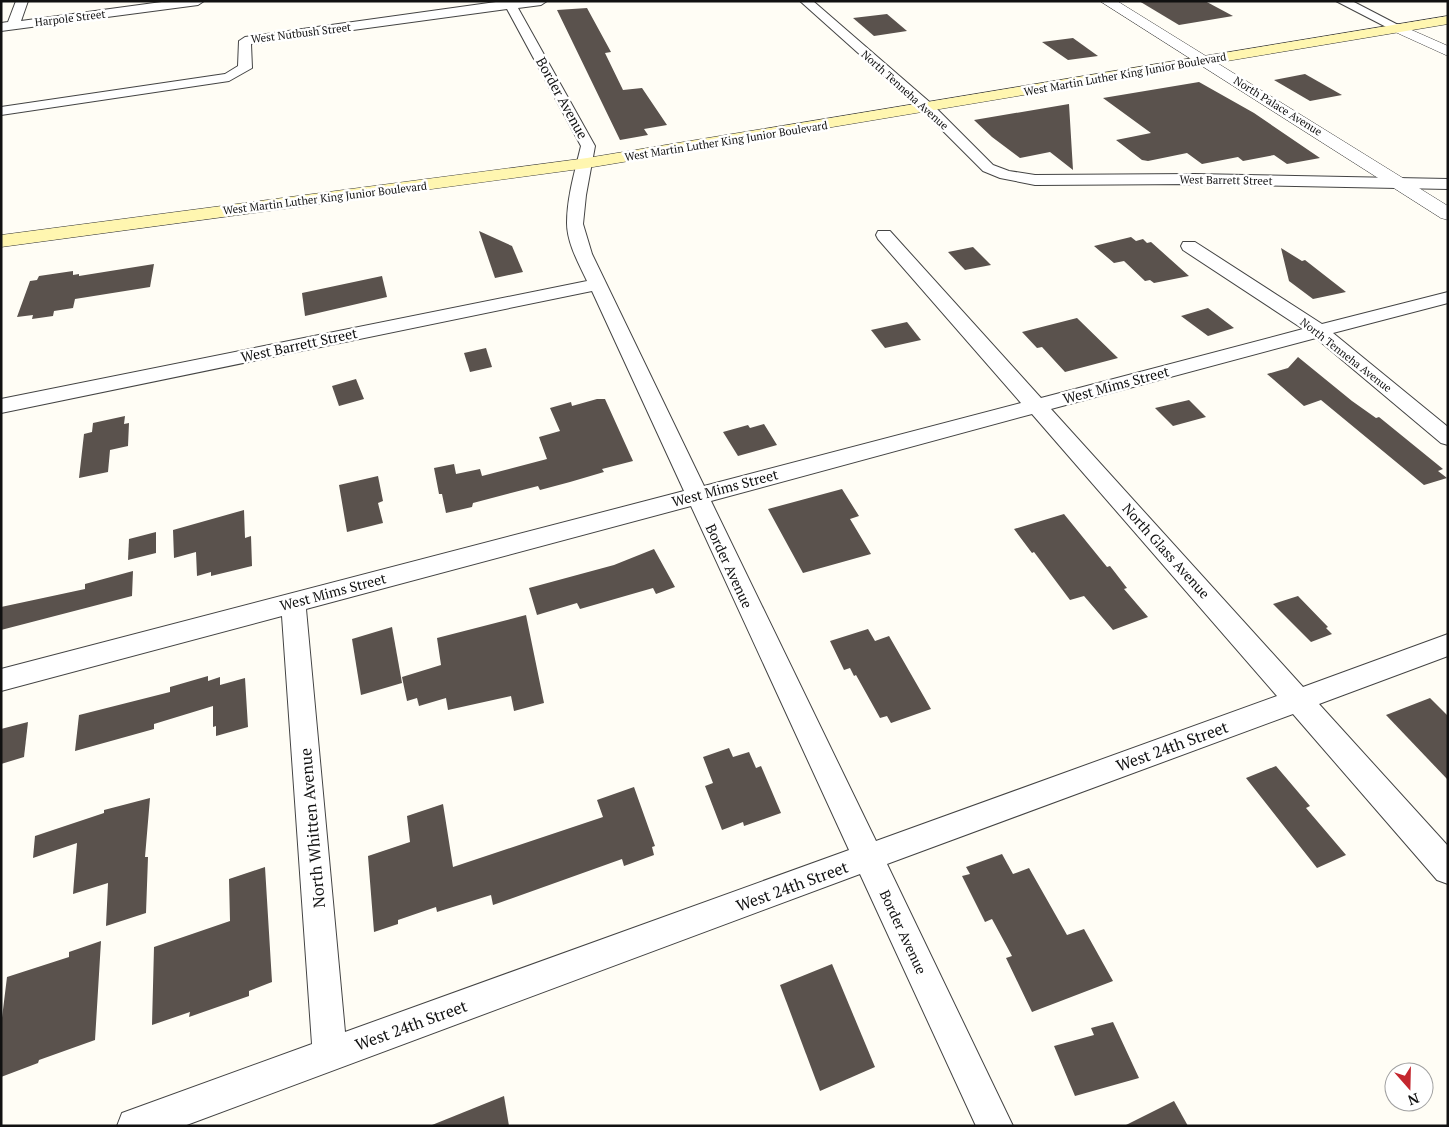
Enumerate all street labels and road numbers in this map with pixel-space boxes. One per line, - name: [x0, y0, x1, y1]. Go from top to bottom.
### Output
- street label: Harpole Street: [34, 7, 106, 29]
- street label: West Nutbush Street: [250, 20, 352, 46]
- street label: North Tenneha Avenue: [859, 47, 952, 133]
- street label: West Martin Luther King Junior Boulevard: [1023, 49, 1227, 99]
- street label: Border Avenue: [532, 53, 593, 142]
- street label: North Palace Avenue: [1231, 73, 1325, 139]
- street label: West Martin Luther King Junior Boulevard: [623, 118, 829, 164]
- street label: West Barrett Street: [1179, 172, 1273, 188]
- street label: West Martin Luther King Junior Boulevard: [222, 179, 428, 217]
- street label: North Tenneha Avenue: [1297, 315, 1395, 395]
- street label: West Barrett Street: [239, 323, 360, 366]
- street label: West Mims Street: [1061, 361, 1172, 408]
- street label: West Mims Street: [670, 464, 781, 511]
- street label: North Glass Avenue: [1118, 499, 1214, 602]
- street label: Border Avenue: [702, 521, 757, 611]
- street label: West Mims Street: [278, 568, 389, 615]
- street label: West 24th Street: [1113, 716, 1231, 776]
- street label: North Whitten Avenue: [294, 747, 330, 909]
- street label: West 24th Street: [733, 856, 851, 916]
- street label: Border Avenue: [876, 887, 931, 977]
- street label: West 24th Street: [352, 995, 470, 1055]

